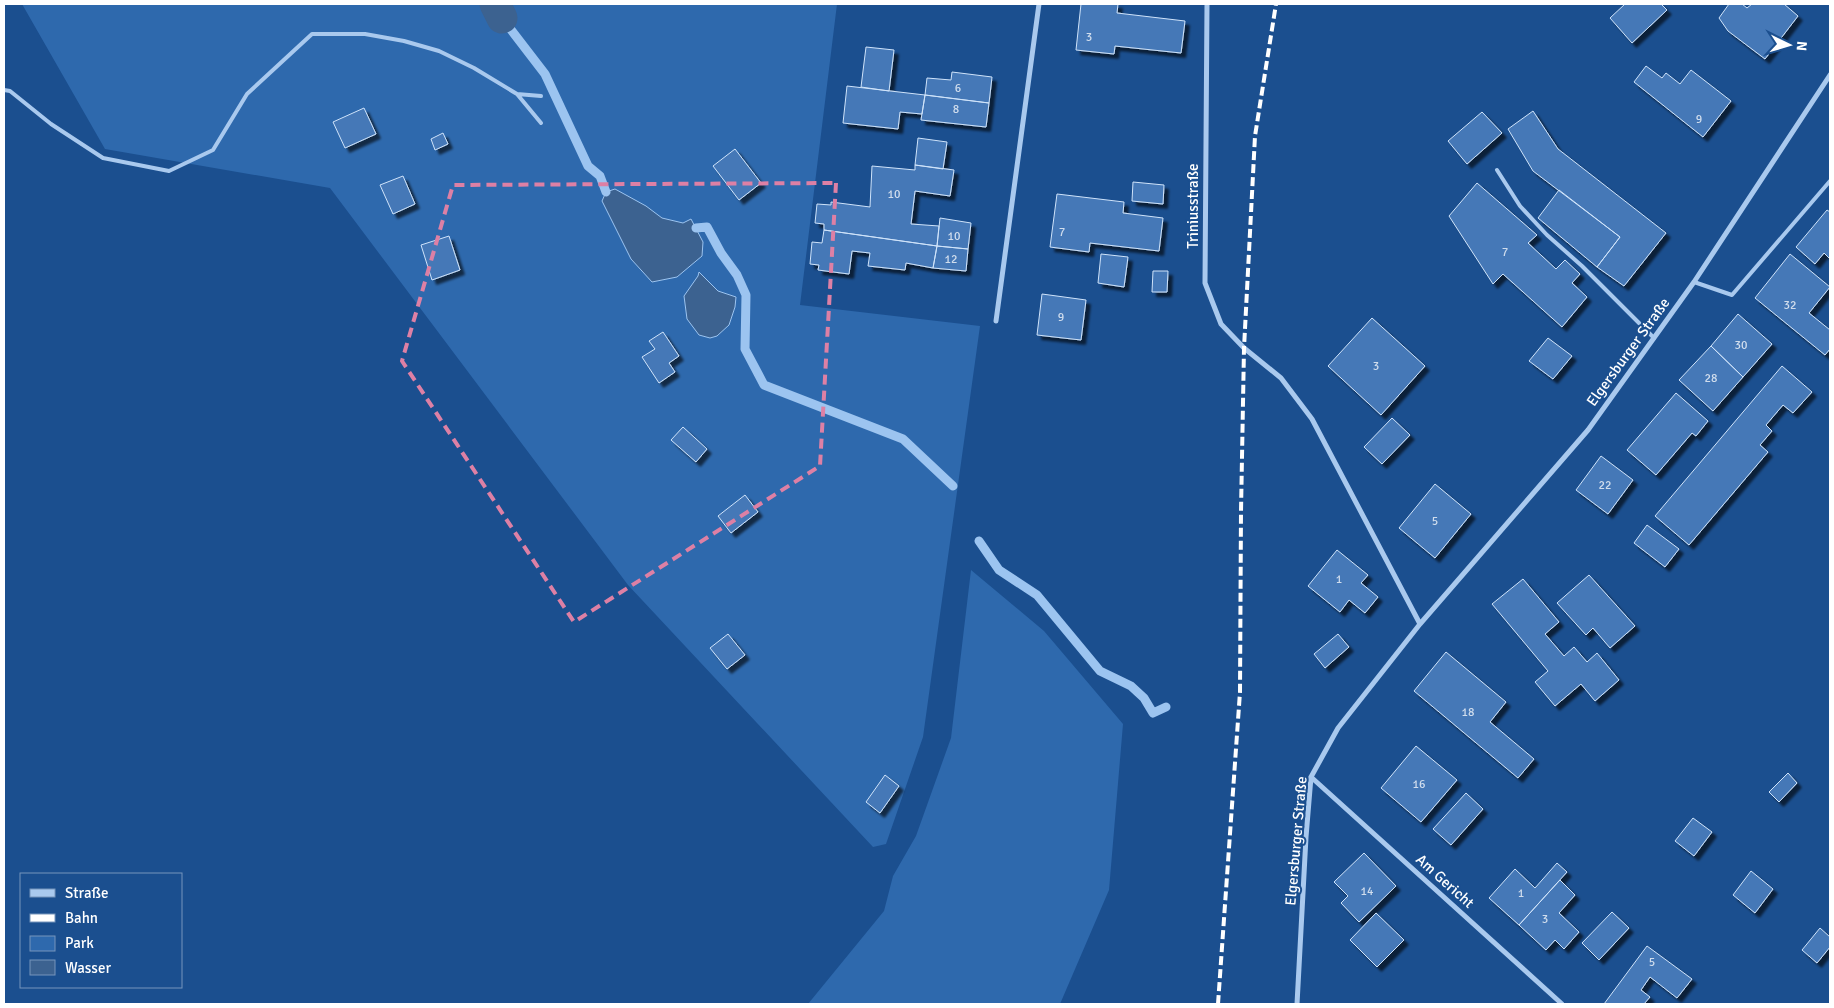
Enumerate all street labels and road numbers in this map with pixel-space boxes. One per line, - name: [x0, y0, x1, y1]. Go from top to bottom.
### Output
- street label: Triniusstraße: [1184, 163, 1202, 249]
- street label: Elgersburger Straße: [1583, 294, 1673, 410]
- street label: Elgersburger Straße: [1281, 776, 1311, 906]
- street label: Am Gericht: [1412, 850, 1478, 912]

